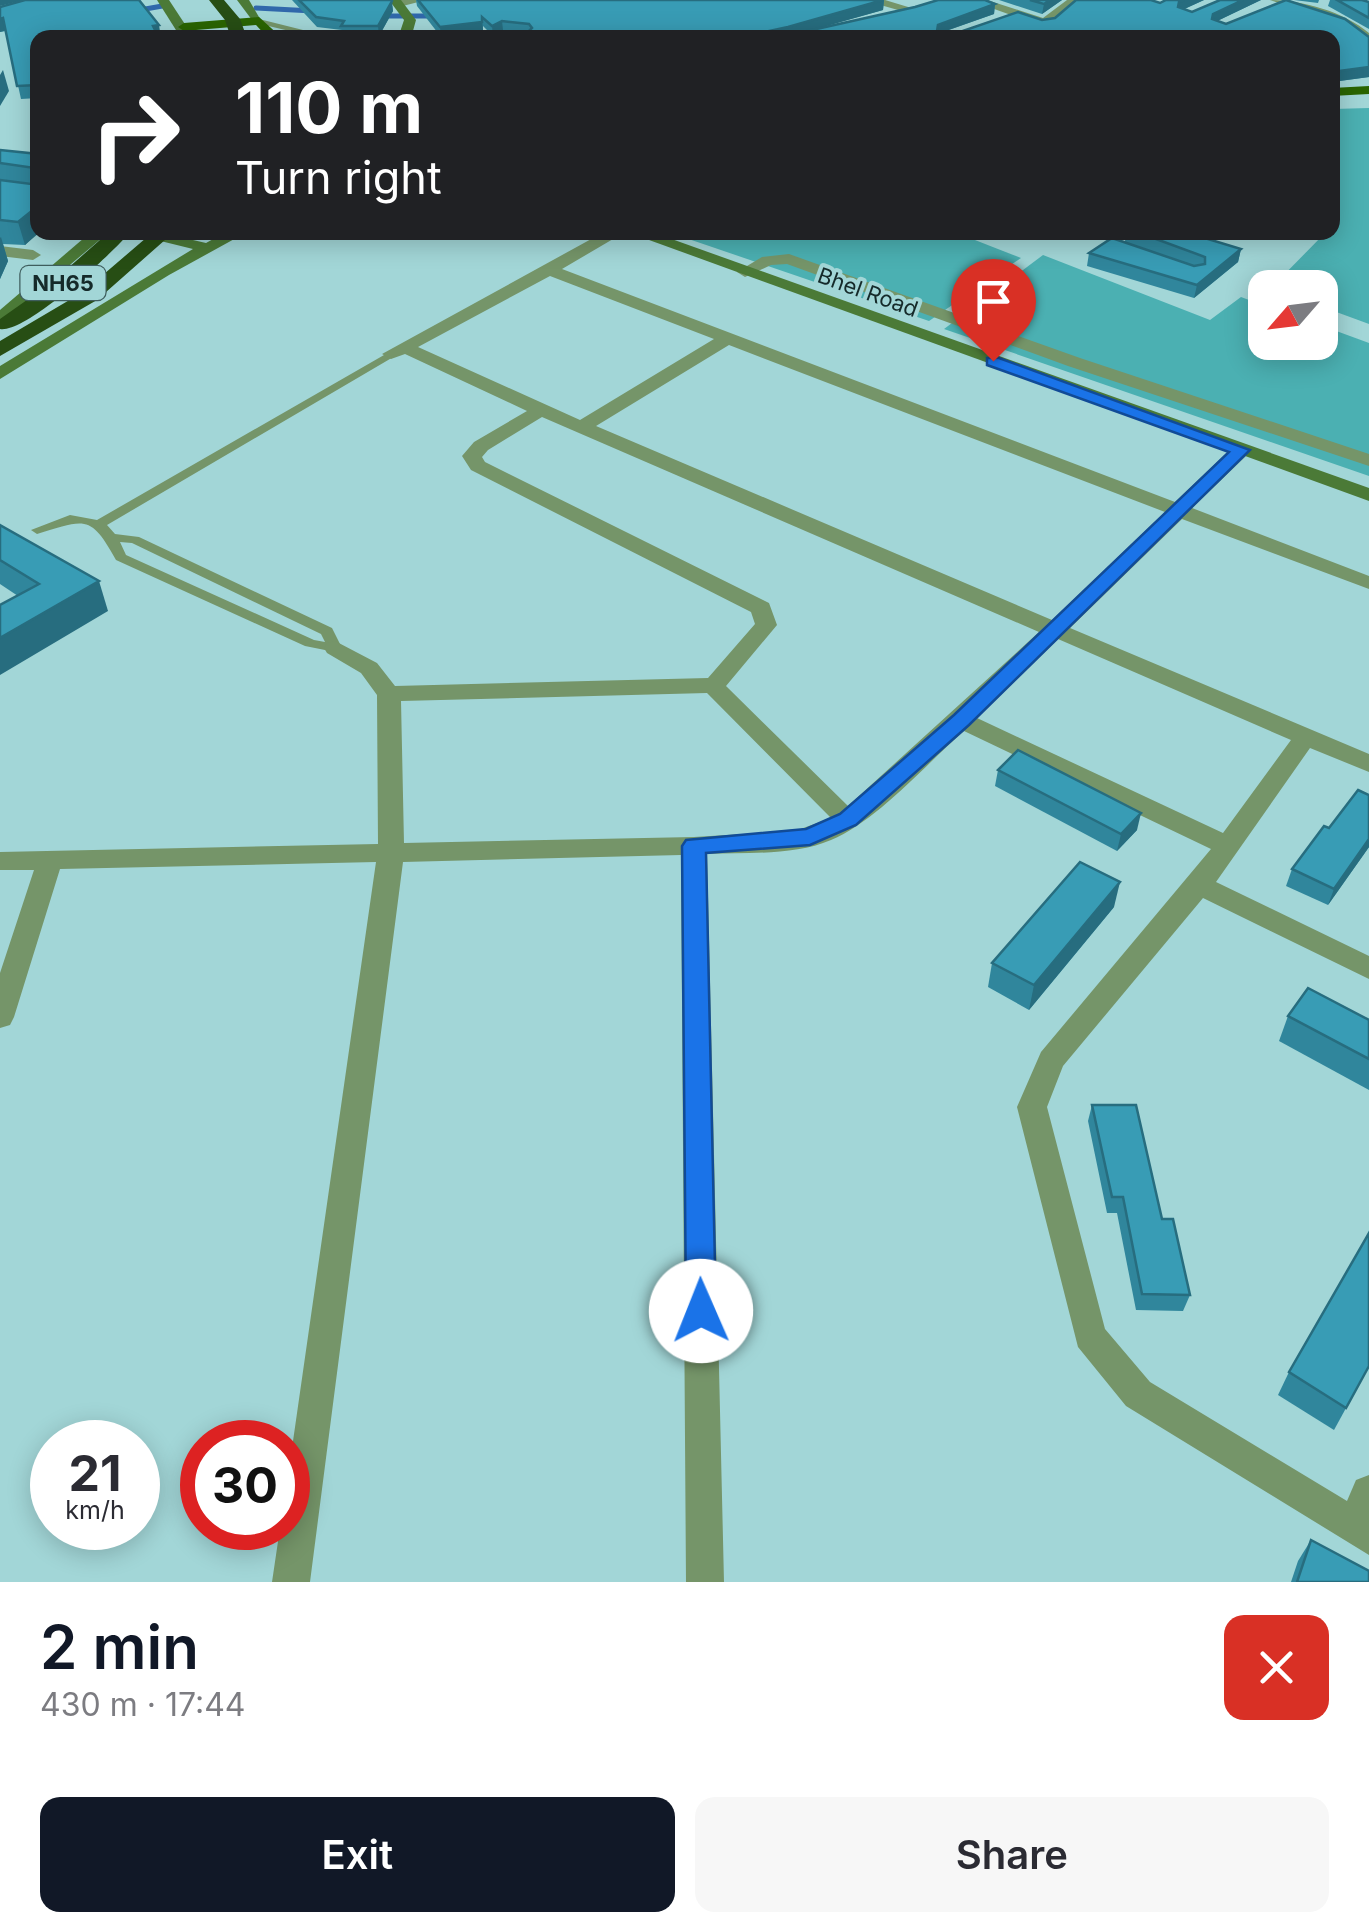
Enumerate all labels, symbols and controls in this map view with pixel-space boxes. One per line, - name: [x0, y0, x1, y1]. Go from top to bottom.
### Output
- text: 110 m: [235, 65, 423, 150]
- icon: right: [70, 70, 200, 200]
- text: Turn right: [235, 150, 442, 205]
- pin: [951, 259, 1036, 362]
- street label: Bhel Road: [814, 262, 922, 322]
- road number: NH65: [20, 266, 106, 300]
- north arrow: [1248, 270, 1338, 360]
- map controls: [1248, 270, 1338, 360]
- icon: arrive: [966, 274, 1021, 329]
- position arrow: [649, 1259, 753, 1363]
- speed limit sign: 30: [180, 1420, 310, 1550]
- text: 21: [68, 1443, 122, 1503]
- text: km/h: [65, 1495, 125, 1525]
- text: 2 min: [40, 1611, 199, 1683]
- button: close: [1224, 1615, 1329, 1720]
- text: 430 m · 17:44: [40, 1685, 245, 1724]
- button: Exit: [40, 1797, 675, 1912]
- button: Share: [695, 1797, 1329, 1912]

